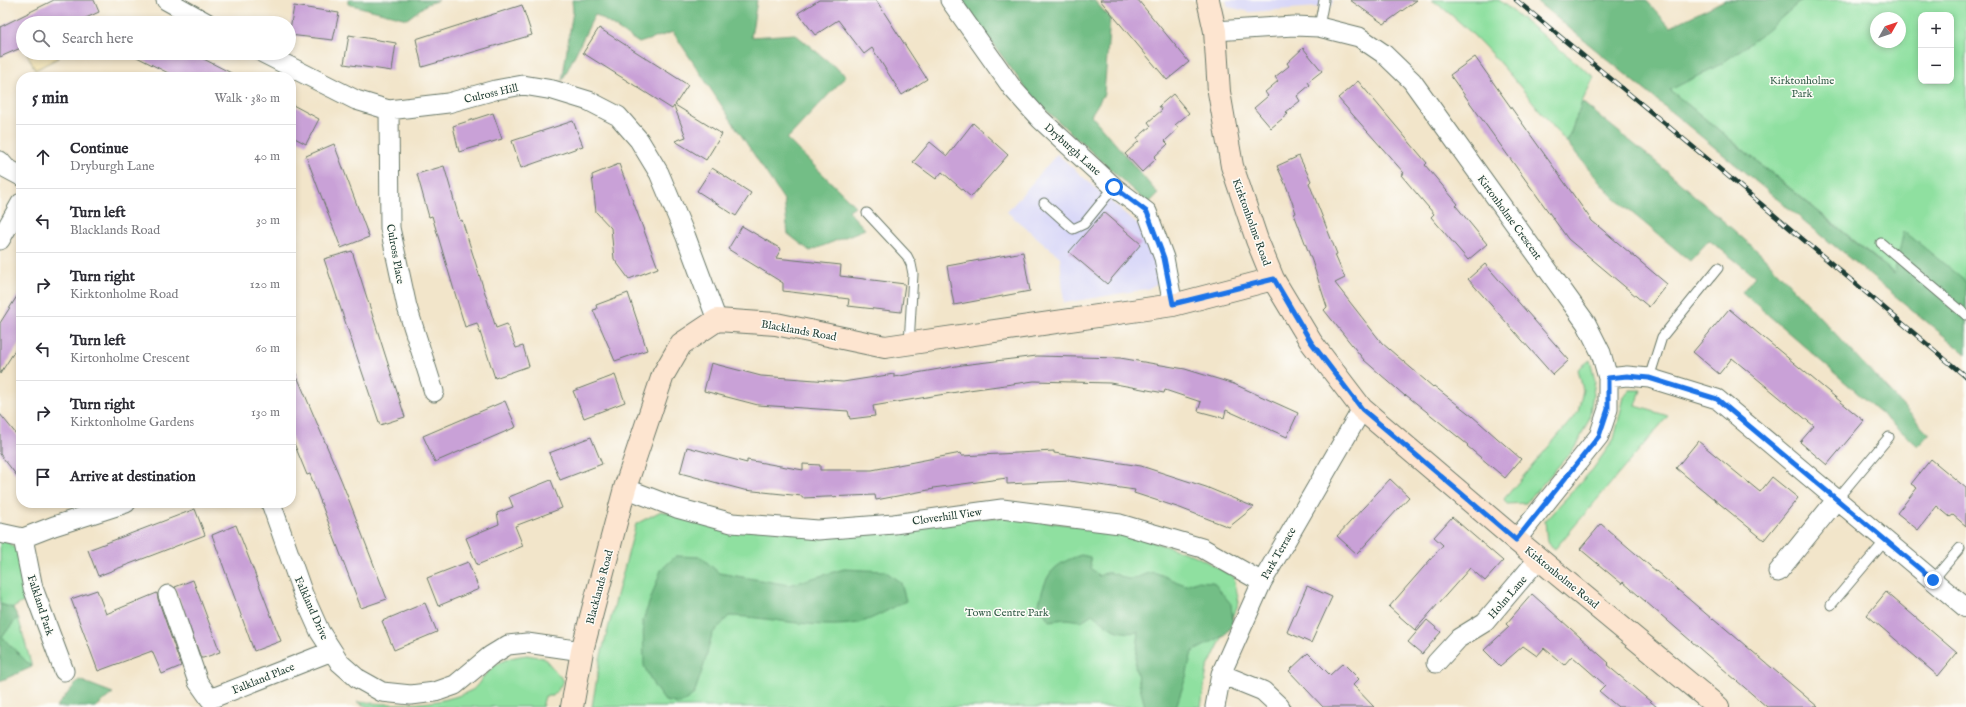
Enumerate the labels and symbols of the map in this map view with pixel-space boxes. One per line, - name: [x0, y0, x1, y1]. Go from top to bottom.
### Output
- north arrow: [1870, 12, 1906, 48]
- park label: Kirktonholme Park: [1770, 74, 1834, 101]
- street label: Culross Hill: [463, 81, 520, 107]
- street label: Dryburgh Lane: [1041, 121, 1104, 179]
- street label: Kirtonholme Crescent: [1474, 173, 1545, 263]
- street label: Kirktonholme Road: [1229, 177, 1273, 268]
- route start: [1105, 178, 1123, 196]
- street label: Culross Place: [383, 223, 407, 285]
- street label: Blacklands Road: [760, 317, 838, 345]
- street label: Cloverhill View: [911, 505, 984, 529]
- street label: Park Terrace: [1258, 525, 1299, 582]
- street label: Kirktonholme Road: [1521, 543, 1602, 612]
- street label: Blacklands Road: [583, 548, 617, 626]
- route end: [1924, 571, 1942, 589]
- street label: Falkland Park: [24, 573, 57, 638]
- street label: Holm Lane: [1485, 573, 1530, 622]
- street label: Falkland Drive: [291, 574, 331, 642]
- park label: Town Centre Park: [965, 606, 1049, 620]
- street label: Falkland Place: [230, 660, 297, 698]

